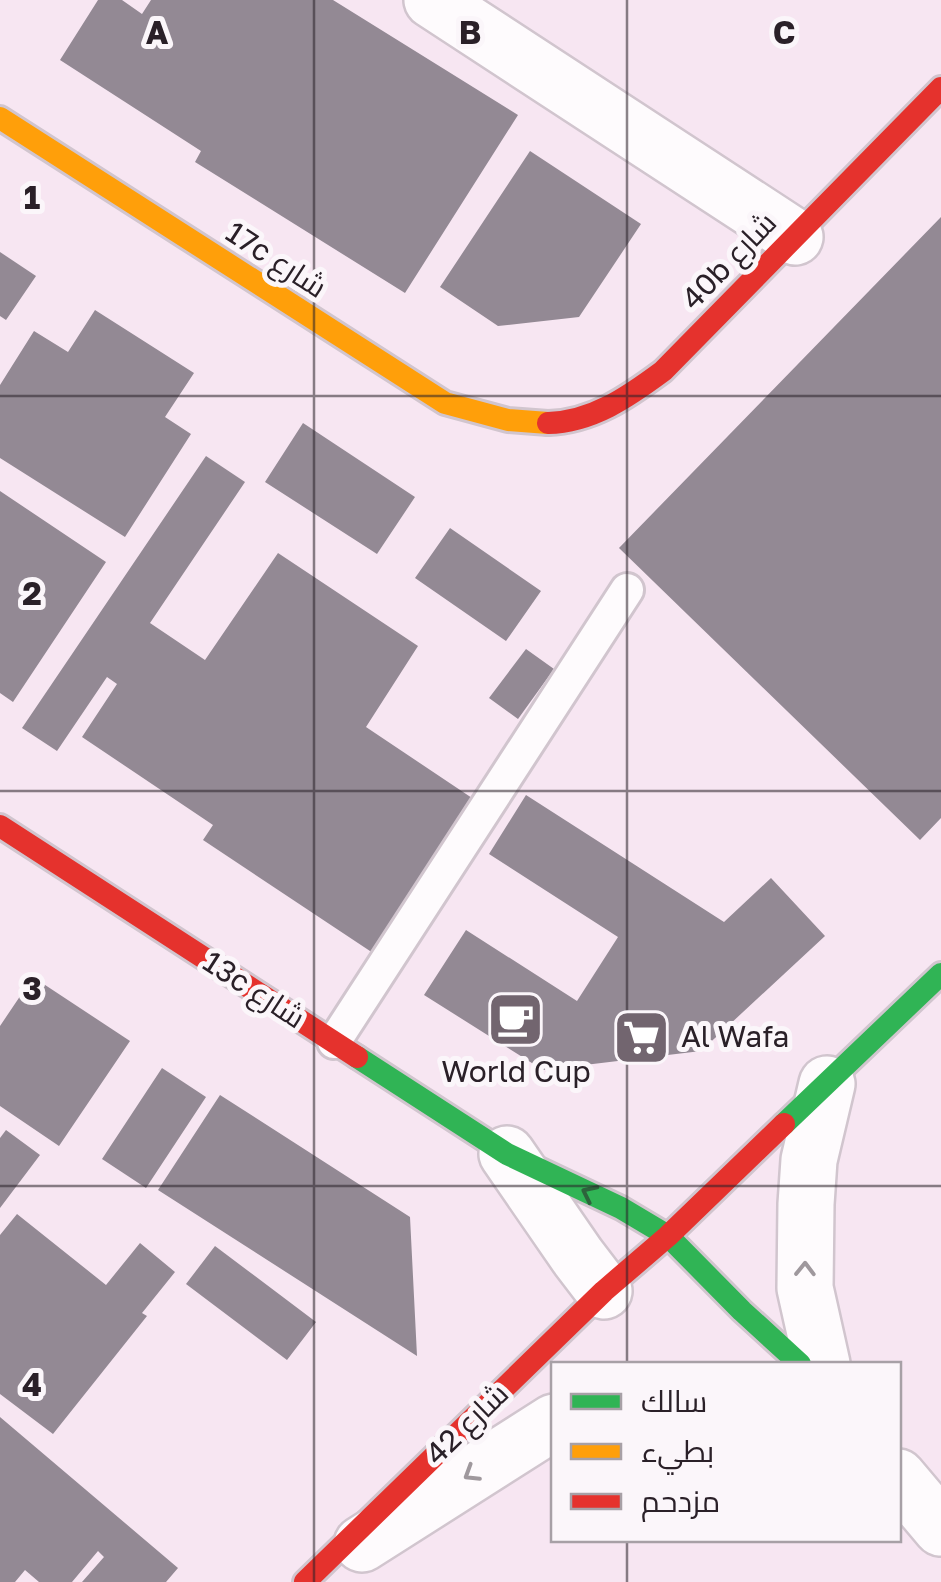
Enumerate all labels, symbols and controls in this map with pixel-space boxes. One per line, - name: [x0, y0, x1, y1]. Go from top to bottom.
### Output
- text: A: [146, 13, 169, 51]
- text: B: [459, 13, 481, 51]
- text: C: [773, 13, 795, 51]
- text: 1: [24, 178, 40, 216]
- street label: 40b شارع: [673, 204, 785, 318]
- street label: 17c شارع: [218, 213, 333, 307]
- text: 2: [22, 574, 42, 612]
- street label: 13c شارع: [195, 943, 312, 1038]
- text: 3: [22, 969, 42, 1007]
- cafe icon: World Cup: [486, 990, 546, 1050]
- supermarket icon: Al Wafa: [612, 1007, 672, 1067]
- place label: Al Wafa: [681, 1018, 789, 1054]
- place label: World Cup: [441, 1053, 591, 1089]
- one-way arrow: [581, 1186, 599, 1206]
- one-way arrow: [794, 1260, 816, 1276]
- legend: [551, 1362, 901, 1542]
- text: 4: [22, 1365, 42, 1403]
- street label: شارع 42: [417, 1375, 517, 1474]
- text: سالك: [641, 1383, 707, 1419]
- text: بطيء: [641, 1433, 714, 1475]
- one-way arrow: [464, 1462, 482, 1481]
- text: مزدحم: [641, 1483, 720, 1522]

